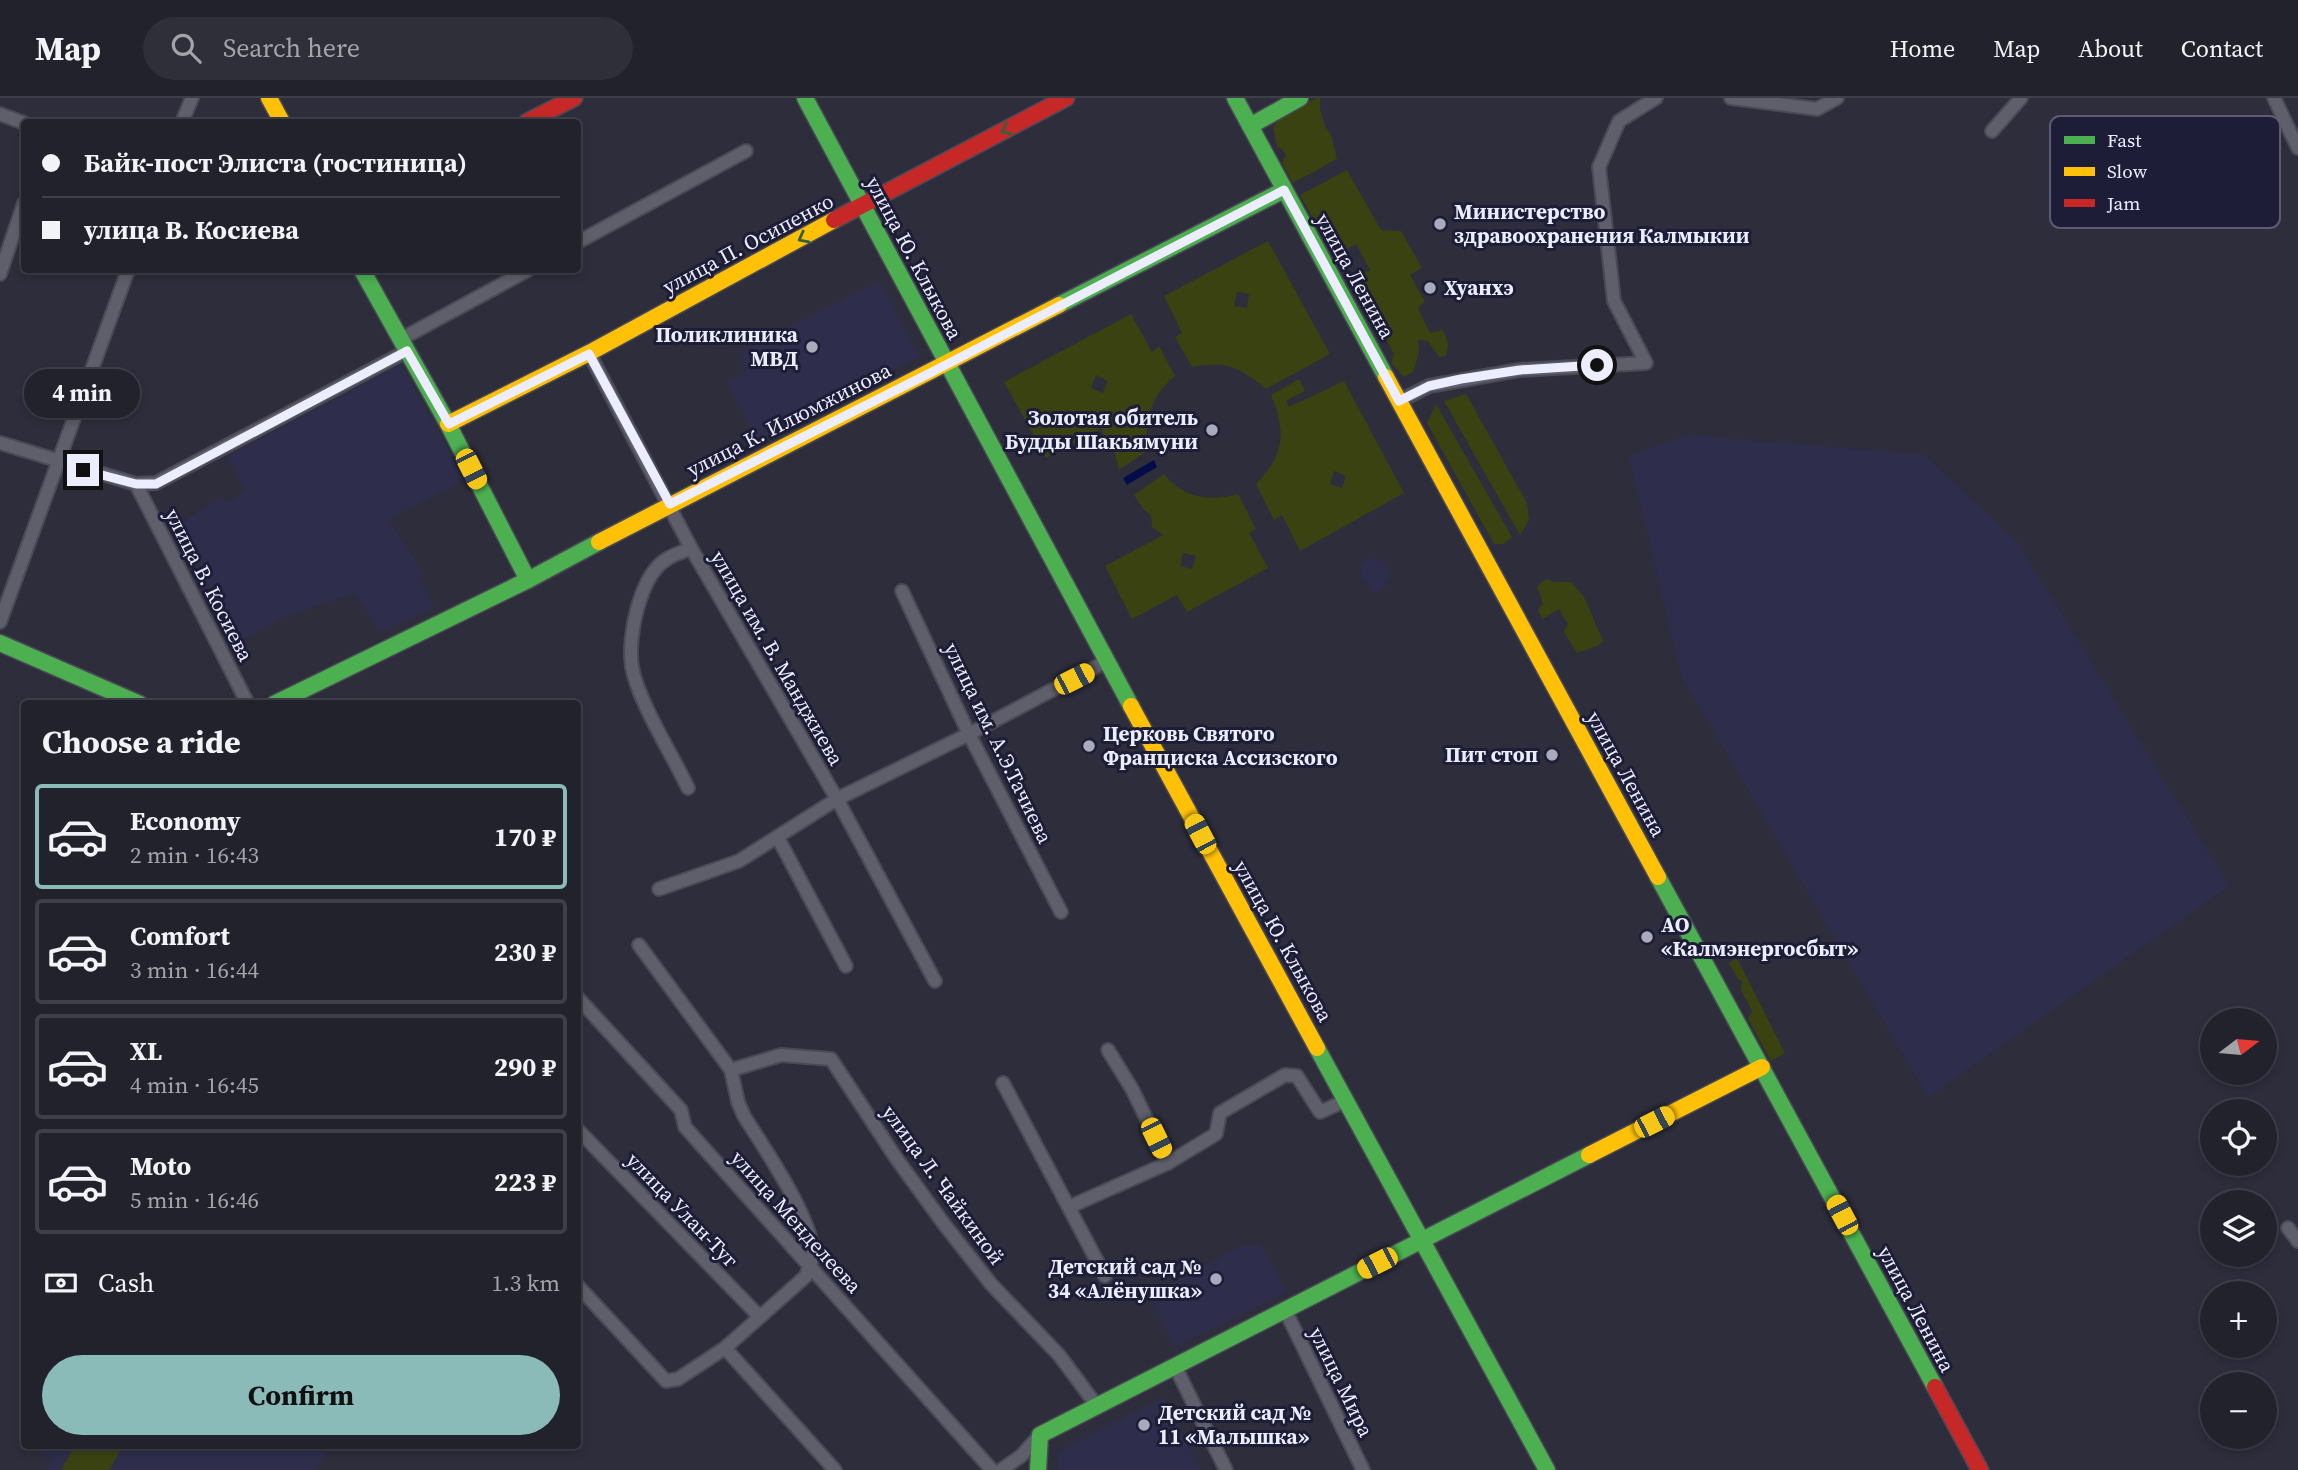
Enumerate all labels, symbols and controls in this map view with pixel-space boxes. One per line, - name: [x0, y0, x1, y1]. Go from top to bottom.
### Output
- search box: [143, 17, 633, 80]
- text: Map: [35, 26, 101, 71]
- icon: search: [167, 29, 205, 67]
- text: Search here: [223, 30, 360, 66]
- text: Home: [1890, 32, 1955, 65]
- text: Map: [1993, 32, 2040, 65]
- text: About: [2078, 32, 2143, 65]
- text: Contact: [2181, 32, 2263, 65]
- legend: [2050, 116, 2280, 228]
- one-way arrow: [1000, 122, 1013, 135]
- text: Fast: [2107, 127, 2142, 153]
- text: Байк-пост Элиста (гостиница): [84, 145, 467, 181]
- text: Slow: [2107, 158, 2148, 184]
- street label: улица Ю. Клыкова: [859, 171, 970, 345]
- street label: улица П. Осипенко: [657, 186, 838, 301]
- text: Jam: [2106, 190, 2140, 216]
- place label: Министерство здравоохранения Калмыкии: [1454, 197, 1750, 250]
- street label: улица Ленина: [1309, 208, 1402, 344]
- text: улица В. Косиева: [84, 212, 299, 248]
- marker: Министерство здравоохранения Калмыкии: [1432, 216, 1448, 232]
- one-way arrow: [798, 230, 810, 243]
- place label: Хуанхэ: [1444, 273, 1514, 302]
- marker: Хуанхэ: [1422, 280, 1438, 296]
- place label: Поликлиника МВД: [655, 320, 799, 373]
- marker: Поликлиника МВД: [804, 339, 820, 355]
- route start: [1581, 349, 1613, 381]
- street label: улица К. Илюмжинова: [682, 355, 896, 484]
- callout: 4 min: [25, 368, 141, 418]
- text: 4 min: [52, 377, 112, 409]
- place label: Золотая обитель Будды Шакьямуни: [1005, 403, 1198, 456]
- marker: Золотая обитель Будды Шакьямуни: [1204, 422, 1220, 438]
- car: [453, 446, 490, 492]
- route end: [67, 454, 99, 486]
- street label: улица В. Косиева: [158, 503, 261, 667]
- street label: улица им. В. Манджиева: [704, 545, 851, 771]
- street label: улица им. А.Э.Тачиева: [937, 637, 1060, 848]
- car: [1051, 660, 1098, 698]
- street label: улица Ленина: [1580, 706, 1673, 842]
- place label: Церковь Святого Франциска Ассизского: [1103, 719, 1338, 772]
- text: Choose a ride: [42, 720, 241, 764]
- marker: Церковь Святого Франциска Ассизского: [1081, 738, 1097, 754]
- place label: Пит стоп: [1445, 740, 1538, 769]
- marker: Пит стоп: [1544, 747, 1560, 763]
- text: Economy: [130, 803, 241, 839]
- icon: car: [46, 805, 109, 868]
- car: [1181, 811, 1220, 857]
- text: 170 ₽: [494, 819, 556, 855]
- text: 2 min · 16:43: [130, 839, 259, 871]
- street label: улица Ю. Клыкова: [1227, 855, 1340, 1027]
- place label: АО «Калмэнергосбыт»: [1661, 910, 1859, 963]
- text: Comfort: [130, 918, 230, 954]
- icon: car: [46, 920, 109, 983]
- marker: АО «Калмэнергосбыт»: [1639, 929, 1655, 945]
- text: 230 ₽: [494, 934, 556, 970]
- text: 3 min · 16:44: [130, 954, 259, 986]
- north arrow: [2200, 1008, 2277, 1085]
- map controls: [2200, 1008, 2277, 1449]
- text: XL: [130, 1033, 162, 1069]
- icon: car: [46, 1035, 109, 1098]
- text: 290 ₽: [494, 1049, 556, 1085]
- text: 4 min · 16:45: [130, 1069, 259, 1101]
- street label: улица Л. Чайкиной: [875, 1099, 1011, 1271]
- button: locate: [2200, 1099, 2277, 1176]
- car: [1631, 1103, 1678, 1141]
- car: [1138, 1115, 1175, 1161]
- street label: улица Менделеева: [724, 1144, 869, 1300]
- street label: улица Улан-Туг: [620, 1146, 745, 1274]
- text: Moto: [130, 1148, 191, 1184]
- icon: car: [46, 1150, 109, 1213]
- text: 223 ₽: [494, 1164, 556, 1200]
- text: 5 min · 16:46: [130, 1184, 259, 1216]
- button: layers: [2200, 1190, 2277, 1267]
- car: [1823, 1192, 1862, 1238]
- street label: улица Ленина: [1871, 1240, 1962, 1377]
- car: [1354, 1244, 1401, 1282]
- place label: Детский сад № 34 «Алёнушка»: [1048, 1252, 1202, 1305]
- icon: cash: [42, 1264, 80, 1302]
- text: Cash: [98, 1265, 154, 1301]
- text: 1.3 km: [491, 1267, 560, 1299]
- marker: Детский сад № 34 «Алёнушка»: [1208, 1271, 1224, 1287]
- button: +: [2200, 1281, 2277, 1358]
- street label: улица Мира: [1302, 1322, 1381, 1442]
- button: Confirm: [42, 1355, 560, 1435]
- button: −: [2200, 1372, 2277, 1449]
- place label: Детский сад № 11 «Малышка»: [1158, 1398, 1312, 1451]
- marker: Детский сад № 11 «Малышка»: [1136, 1417, 1152, 1433]

